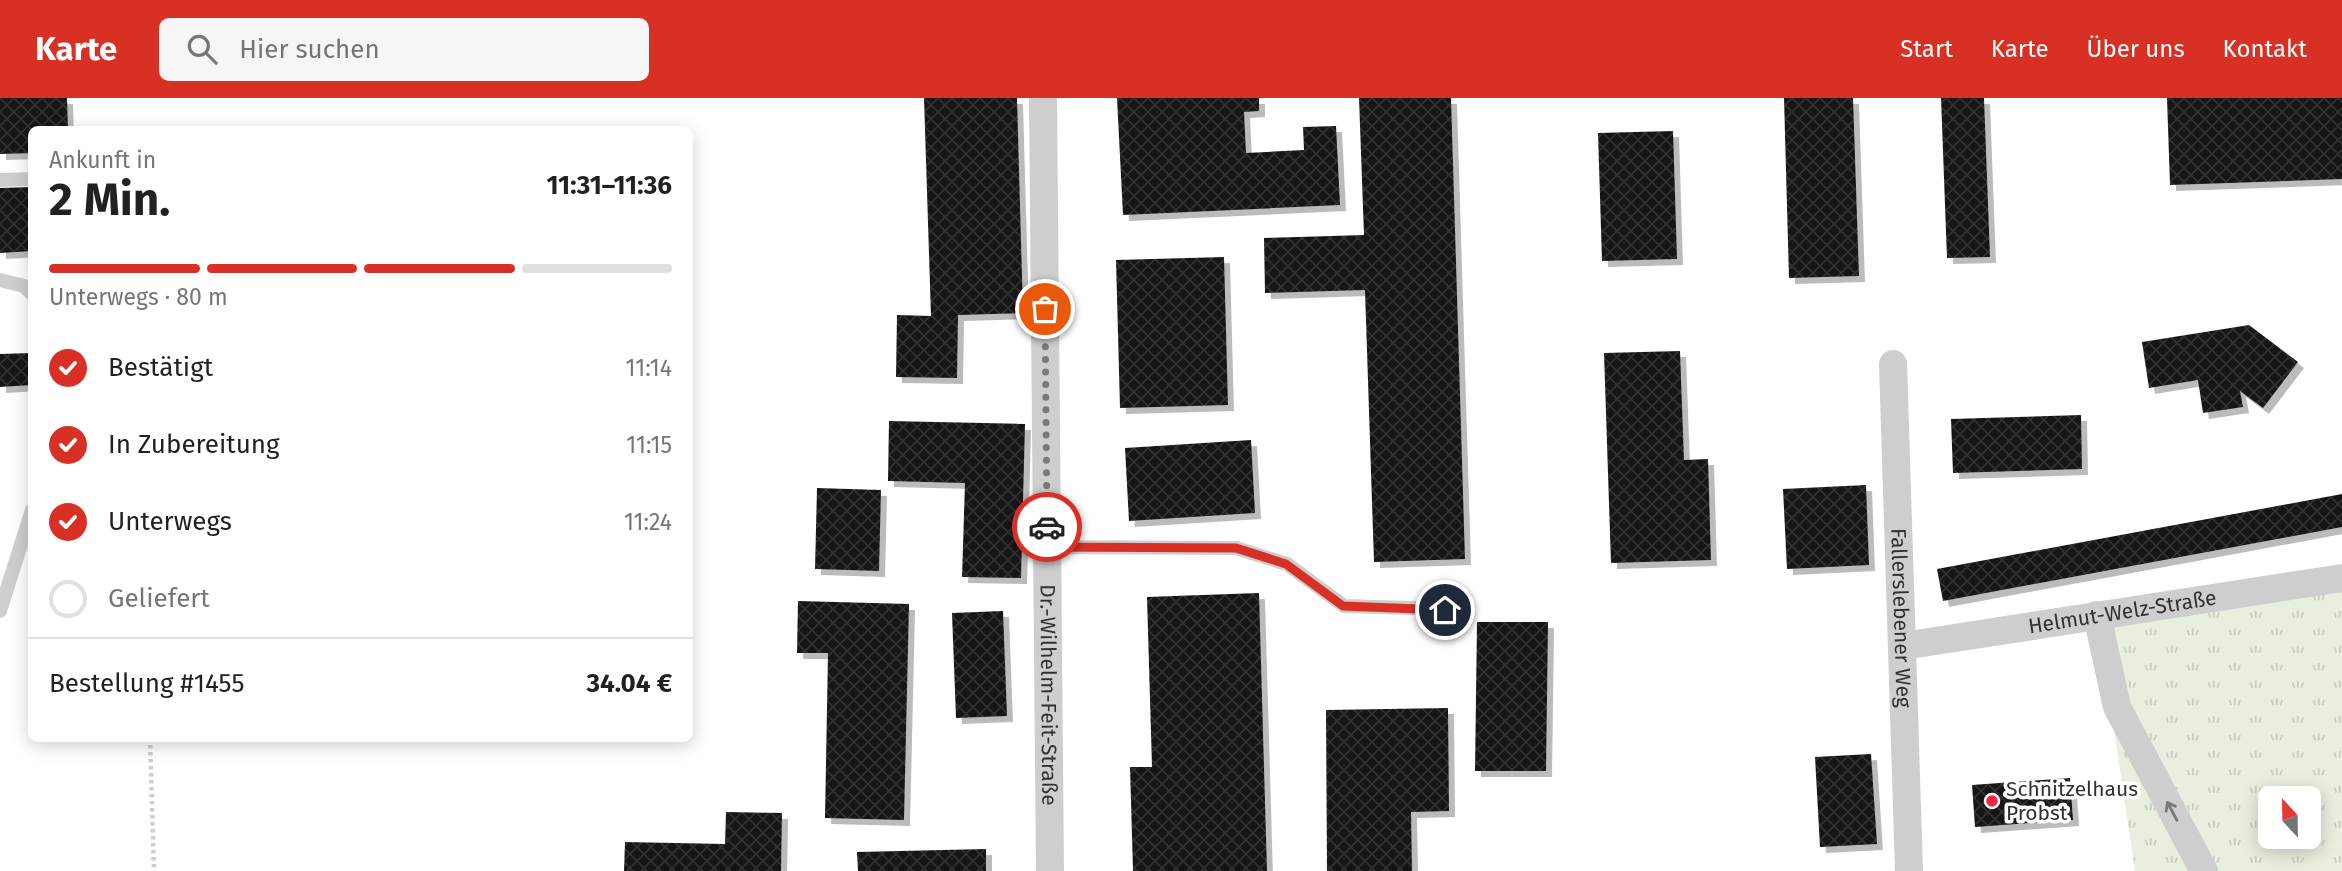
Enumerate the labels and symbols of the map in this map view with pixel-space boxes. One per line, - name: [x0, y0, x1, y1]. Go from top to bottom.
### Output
- pin: [1015, 279, 1075, 339]
- courier: [1012, 492, 1082, 562]
- street label: Fallerslebener Weg: [1885, 528, 1917, 708]
- pin: [1415, 580, 1475, 640]
- street label: Dr.-Wilhelm-Feit-Straße: [1034, 584, 1062, 806]
- street label: Helmut-Welz-Straße: [2026, 585, 2218, 639]
- place label: Schnitzelhaus Probst: [2006, 776, 2138, 826]
- north arrow: [2258, 786, 2320, 849]
- marker: Schnitzelhaus Probst: [1984, 793, 2000, 809]
- one-way arrow: [2164, 801, 2178, 821]

